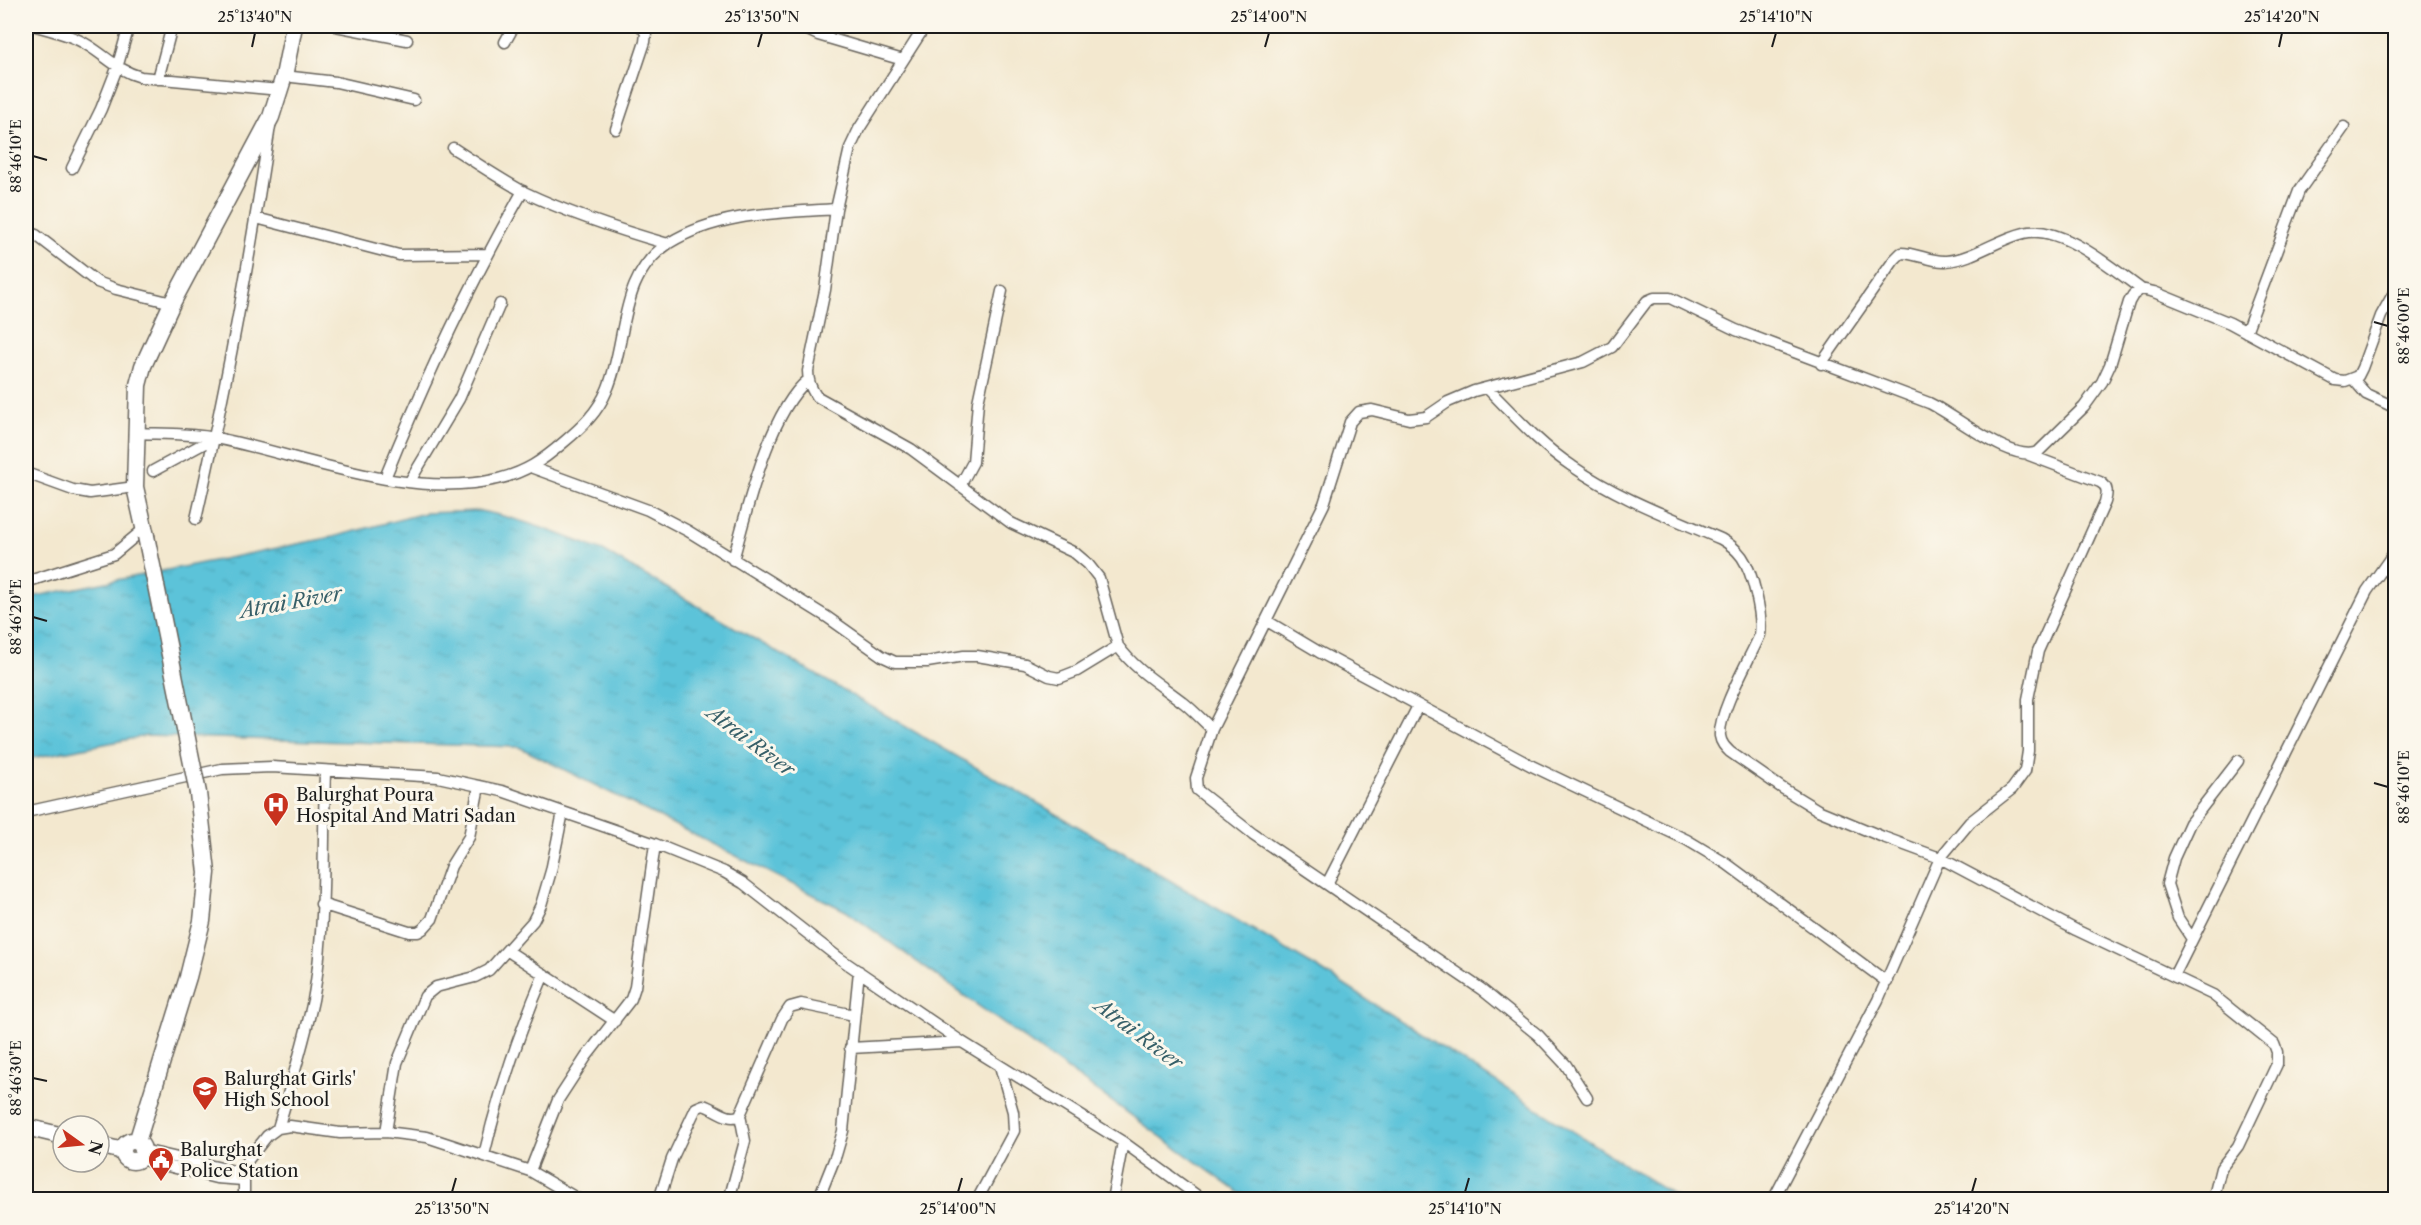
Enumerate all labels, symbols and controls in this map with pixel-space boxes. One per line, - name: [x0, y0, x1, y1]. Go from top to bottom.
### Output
- text: 25°13'40"N: [218, 7, 292, 26]
- text: 25°13'50"N: [724, 7, 800, 26]
- text: 25°14'00"N: [1231, 7, 1307, 26]
- text: 25°14'10"N: [1739, 7, 1813, 26]
- text: 25°14'20"N: [2244, 7, 2320, 26]
- text: 88°46'10"E: [6, 119, 25, 193]
- text: 88°46'00"E: [2394, 287, 2413, 365]
- text: 88°46'20"E: [6, 579, 25, 655]
- water label: Atrai River: [235, 581, 346, 623]
- water label: Atrai River: [700, 698, 801, 783]
- text: 88°46'10"E: [2394, 750, 2413, 824]
- place label: Balurghat Poura Hospital And Matri Sadan: [296, 784, 516, 827]
- hospital icon: Balurghat Poura Hospital And Matri Sadan: [261, 790, 291, 828]
- water label: Atrai River: [1088, 991, 1189, 1076]
- text: 88°46'30"E: [6, 1040, 25, 1116]
- place label: Balurghat Girls' High School: [224, 1068, 356, 1111]
- school or university icon: Balurghat Girls' High School: [190, 1074, 220, 1112]
- north arrow: [51, 1114, 111, 1174]
- text: N: [84, 1139, 107, 1157]
- place label: Balurghat Police Station: [180, 1139, 298, 1182]
- public building icon: Balurghat Police Station: [146, 1145, 176, 1183]
- text: 25°13'50"N: [414, 1199, 490, 1218]
- text: 25°14'00"N: [920, 1199, 996, 1218]
- text: 25°14'10"N: [1428, 1199, 1502, 1218]
- text: 25°14'20"N: [1934, 1199, 2010, 1218]

